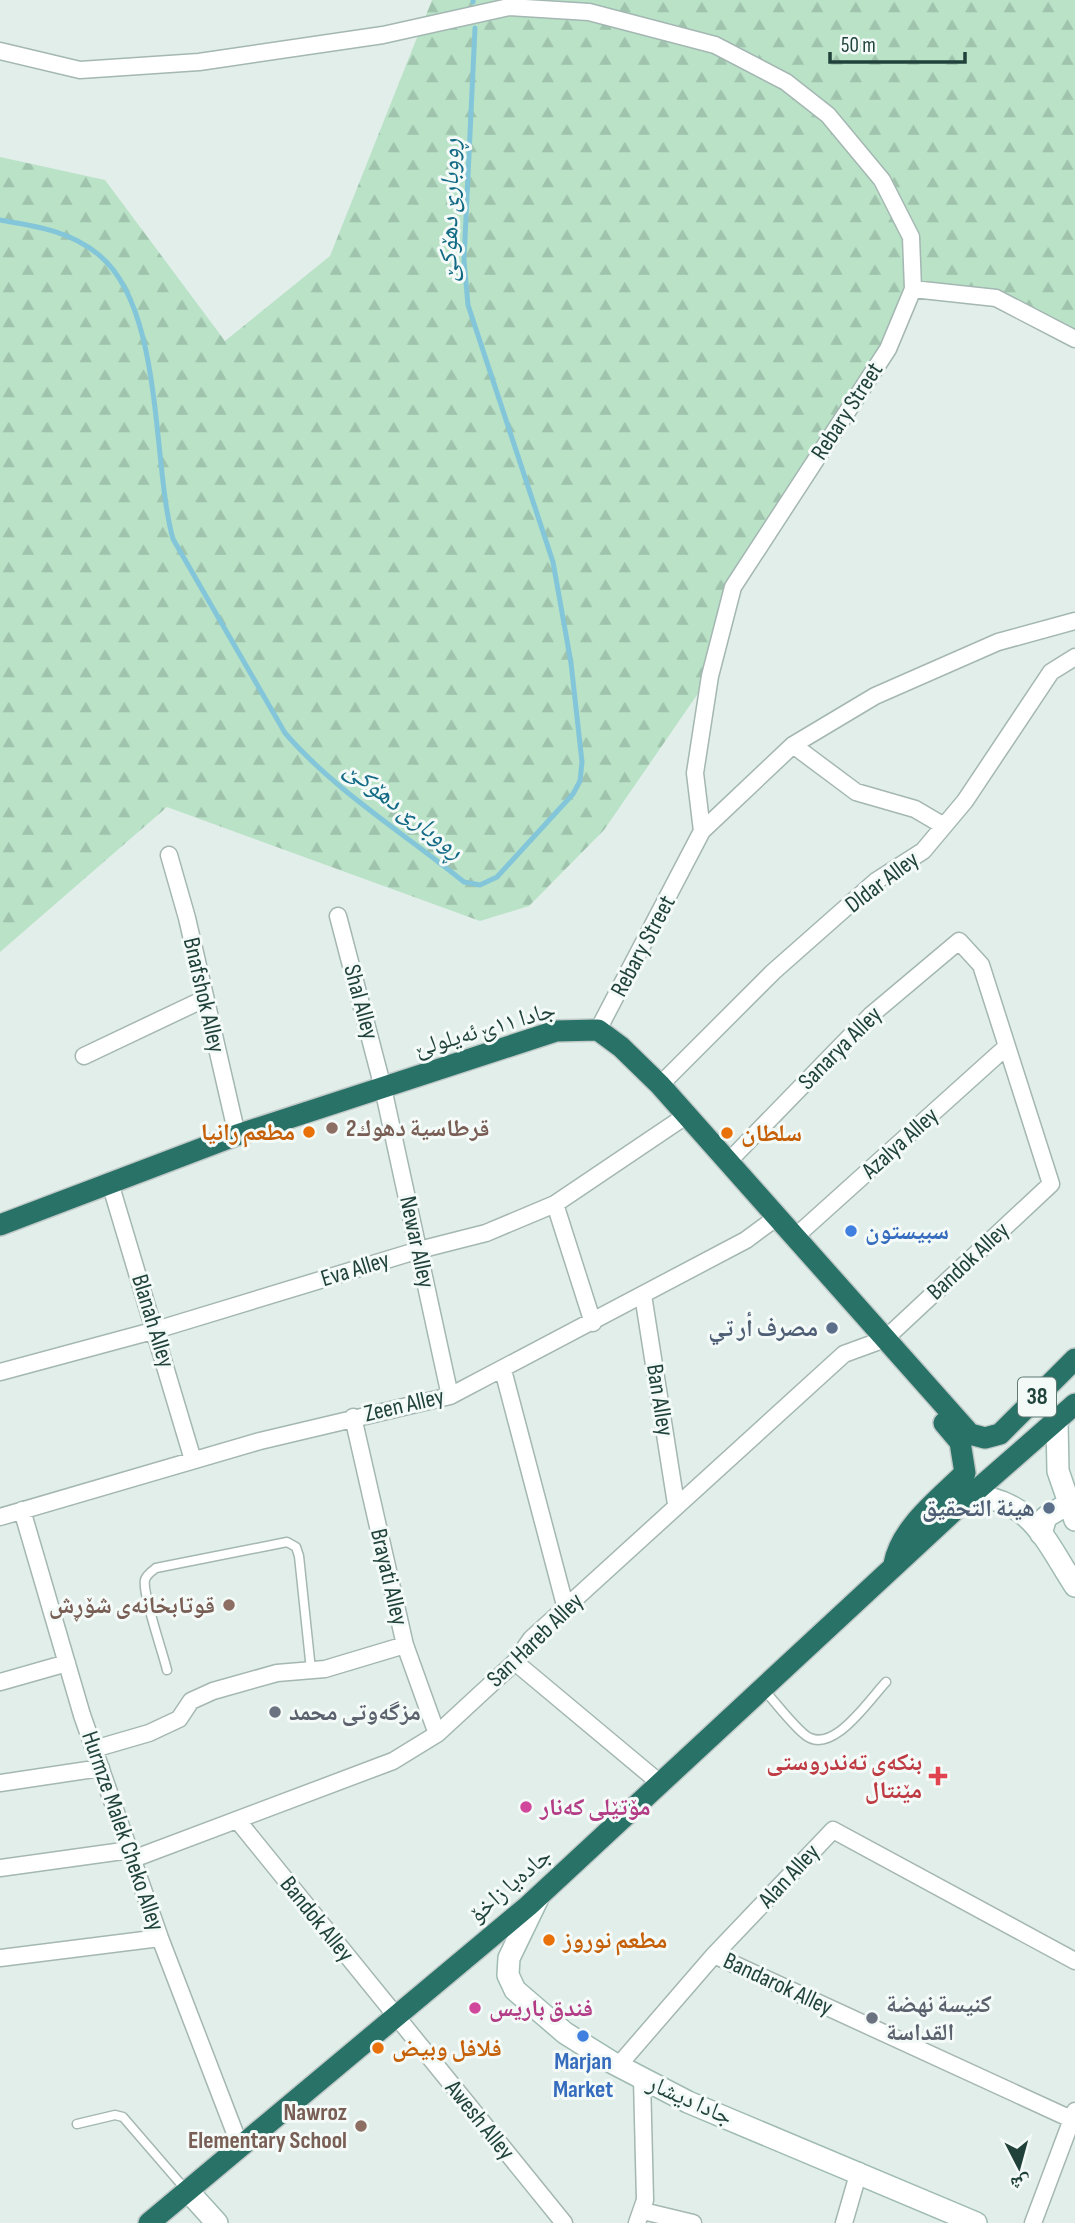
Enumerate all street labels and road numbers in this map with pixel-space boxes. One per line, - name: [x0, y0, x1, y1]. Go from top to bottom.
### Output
- street label: Rebary Street: [805, 357, 889, 465]
- street label: Dldar Alley: [840, 845, 924, 919]
- street label: Rebary Street: [604, 890, 682, 1002]
- street label: Bnafshok Alley: [177, 935, 231, 1055]
- street label: Shal Alley: [337, 961, 385, 1043]
- street label: جادا ١١ێ ئه‌یلولێ: [411, 995, 559, 1063]
- street label: Sanarya Alley: [792, 1000, 888, 1096]
- street label: Azalya Alley: [855, 1101, 944, 1186]
- street label: Newar Alley: [393, 1193, 441, 1291]
- street label: Bandok Alley: [921, 1216, 1015, 1306]
- street label: Eva Alley: [317, 1245, 393, 1293]
- street label: Blanah Alley: [125, 1271, 181, 1371]
- street label: Ban Alley: [640, 1362, 680, 1438]
- road number: 38: [1018, 1378, 1056, 1416]
- street label: Zeen Alley: [361, 1382, 447, 1428]
- street label: Brayati Alley: [364, 1526, 414, 1628]
- street label: San Hareb Alley: [481, 1587, 589, 1693]
- street label: Hurmze Malek Cheko Alley: [75, 1727, 171, 1935]
- street label: Alan Alley: [752, 1838, 826, 1915]
- street label: جادەیا زاخۆ: [463, 1841, 557, 1929]
- street label: Bandok Alley: [274, 1870, 360, 1968]
- street label: Bandarok Alley: [719, 1946, 837, 2022]
- street label: جادا دیشار: [642, 2068, 737, 2132]
- street label: Awesh Alley: [439, 2074, 521, 2166]

